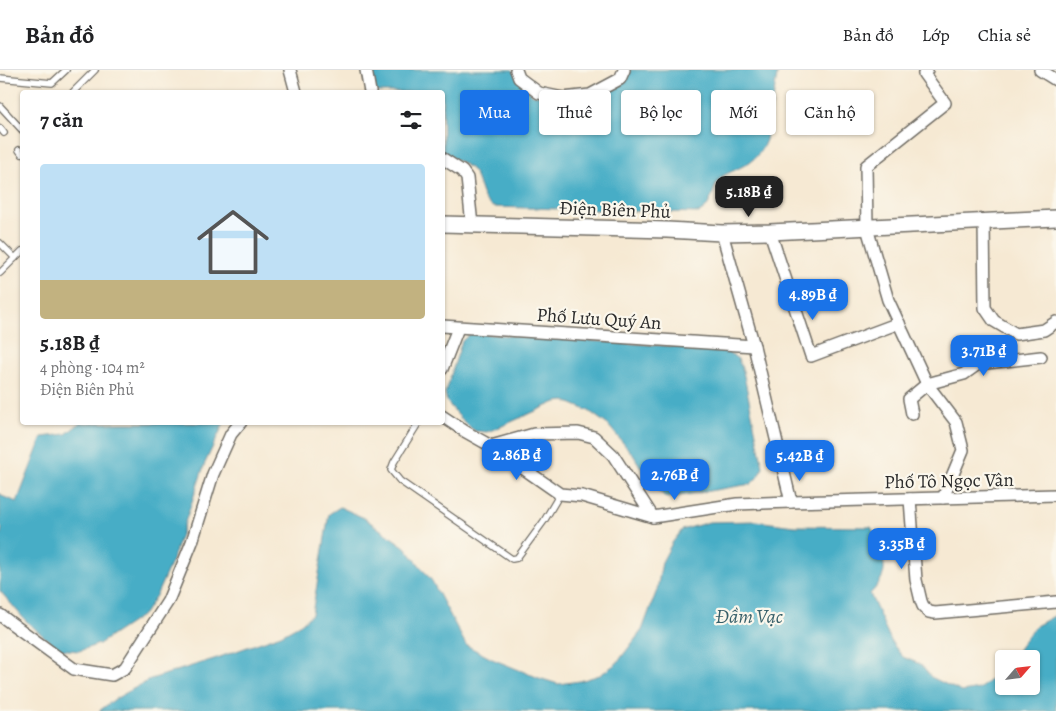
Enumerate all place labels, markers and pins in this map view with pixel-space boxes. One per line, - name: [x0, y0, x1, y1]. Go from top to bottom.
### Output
- pin: 5.18B ₫: [703, 176, 795, 218]
- pin: 4.89B ₫: [767, 278, 859, 321]
- pin: 3.71B ₫: [938, 334, 1030, 377]
- pin: 2.86B ₫: [471, 438, 563, 481]
- pin: 5.42B ₫: [754, 440, 846, 482]
- pin: 2.76B ₫: [629, 458, 721, 501]
- pin: 3.35B ₫: [856, 528, 948, 570]

